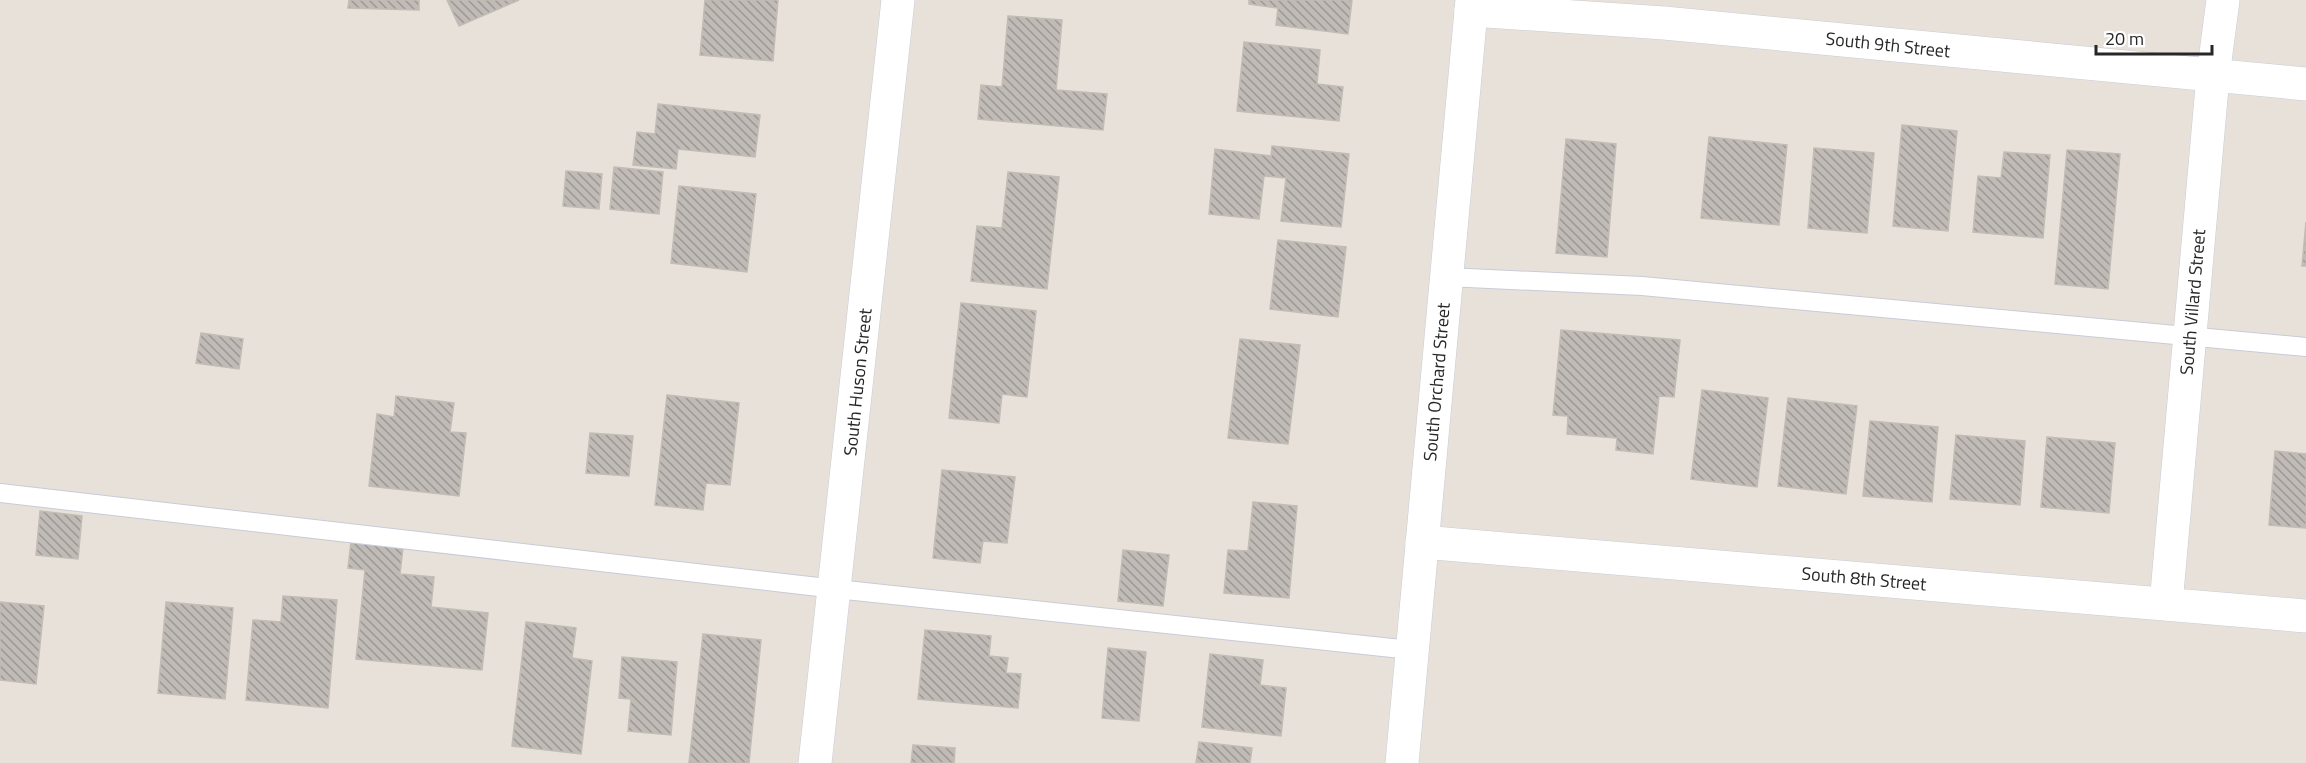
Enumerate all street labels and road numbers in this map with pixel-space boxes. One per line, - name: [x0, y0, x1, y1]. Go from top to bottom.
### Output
- street label: South 9th Street: [1824, 25, 1952, 65]
- street label: South Villard Street: [2173, 227, 2212, 376]
- street label: South Orchard Street: [1416, 301, 1457, 462]
- street label: South Huson Street: [836, 306, 879, 457]
- street label: South 8th Street: [1801, 560, 1928, 597]

